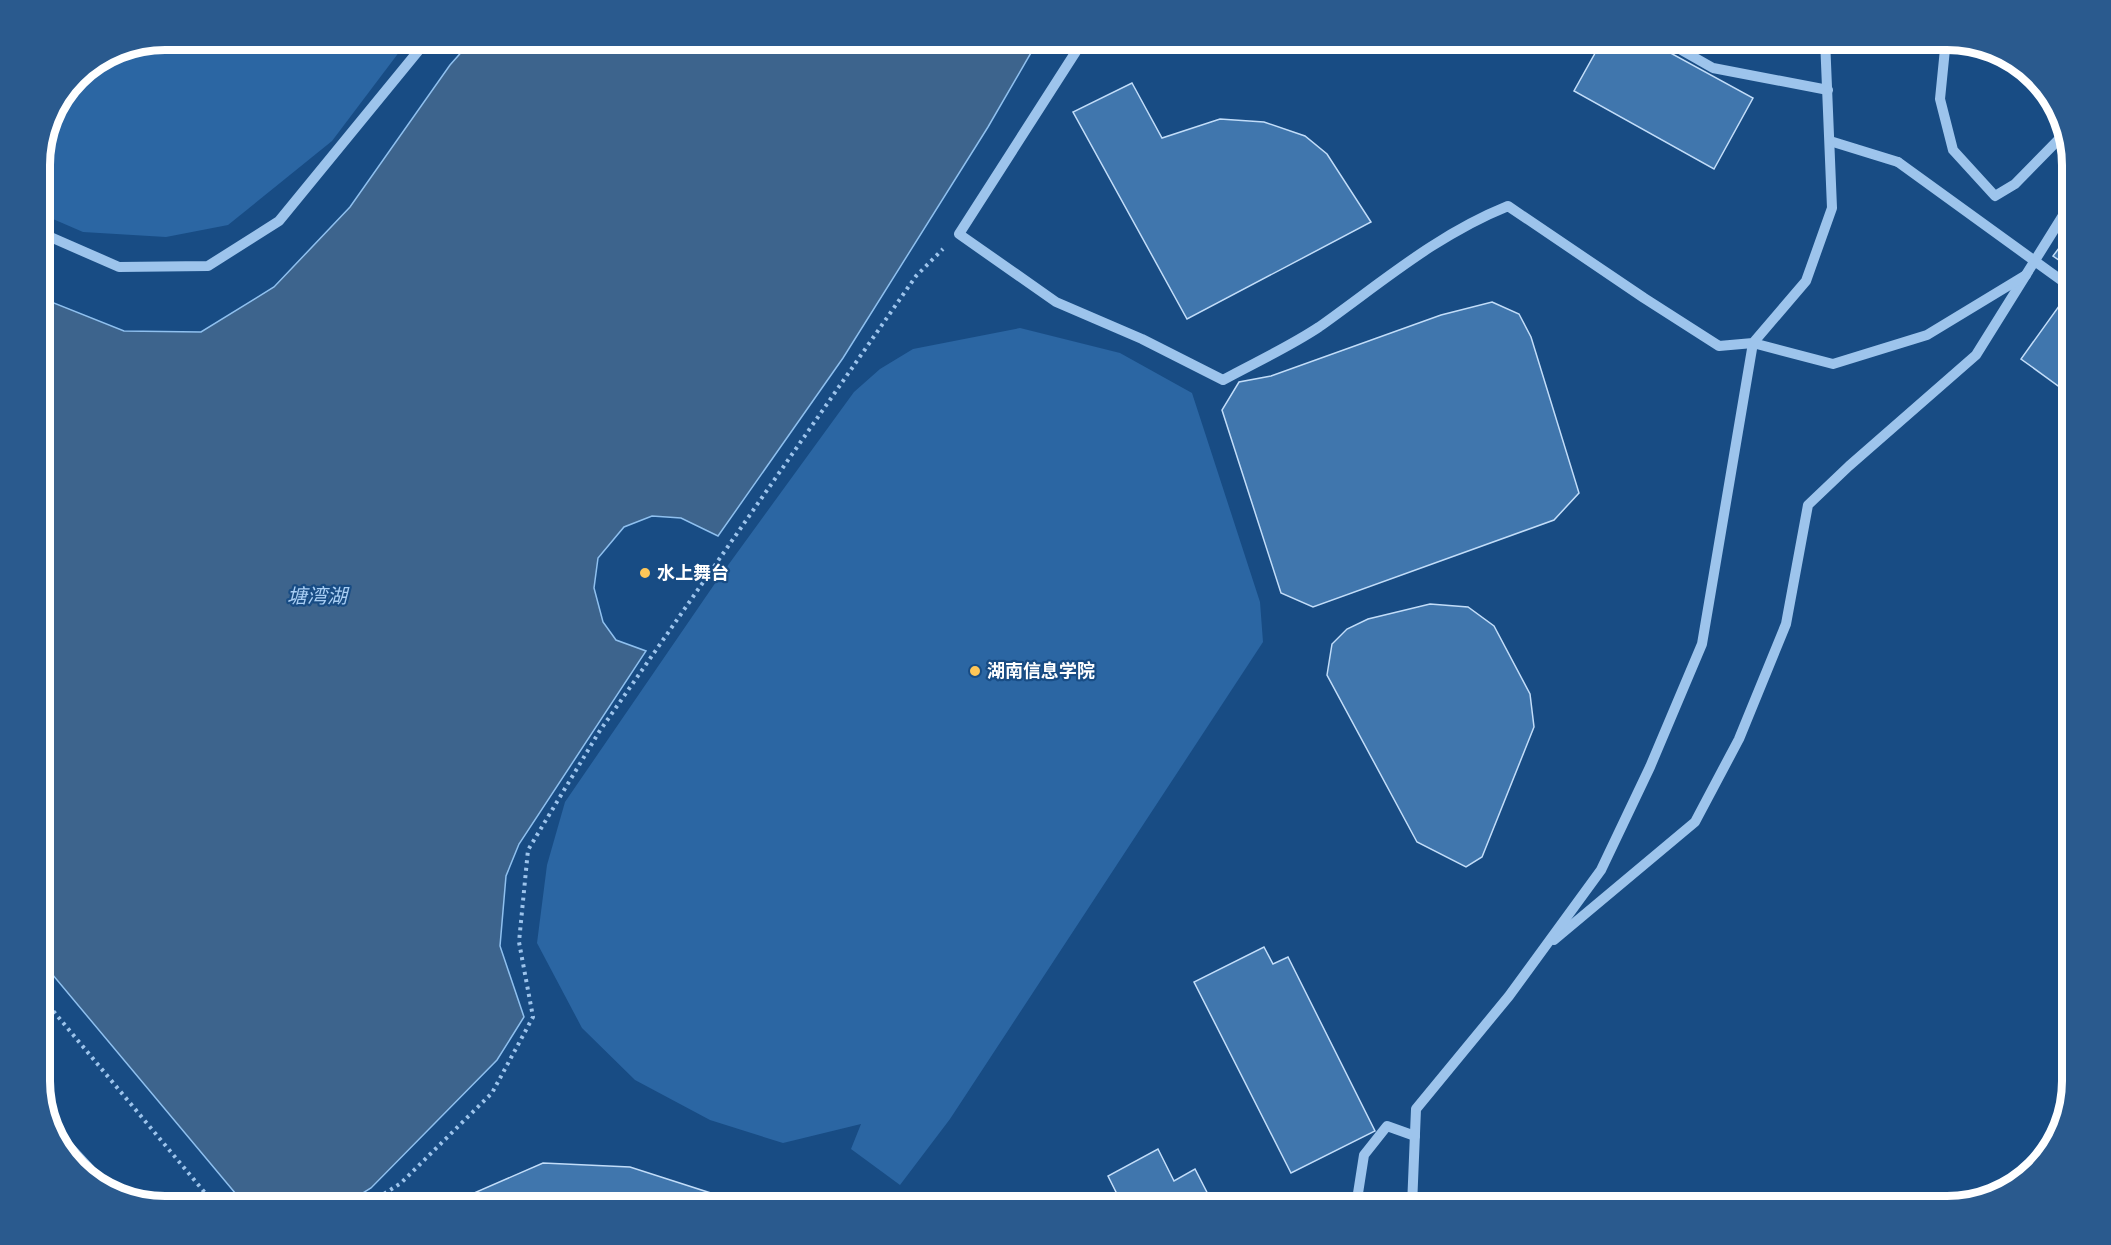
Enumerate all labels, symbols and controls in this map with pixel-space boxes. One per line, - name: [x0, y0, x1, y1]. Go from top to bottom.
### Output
- place label: 水上舞台: [657, 562, 729, 584]
- marker: 水上舞台: [638, 566, 652, 580]
- water label: 塘湾湖: [287, 584, 350, 608]
- place label: 湖南信息学院: [987, 660, 1095, 682]
- marker: 湖南信息学院: [968, 664, 982, 678]

